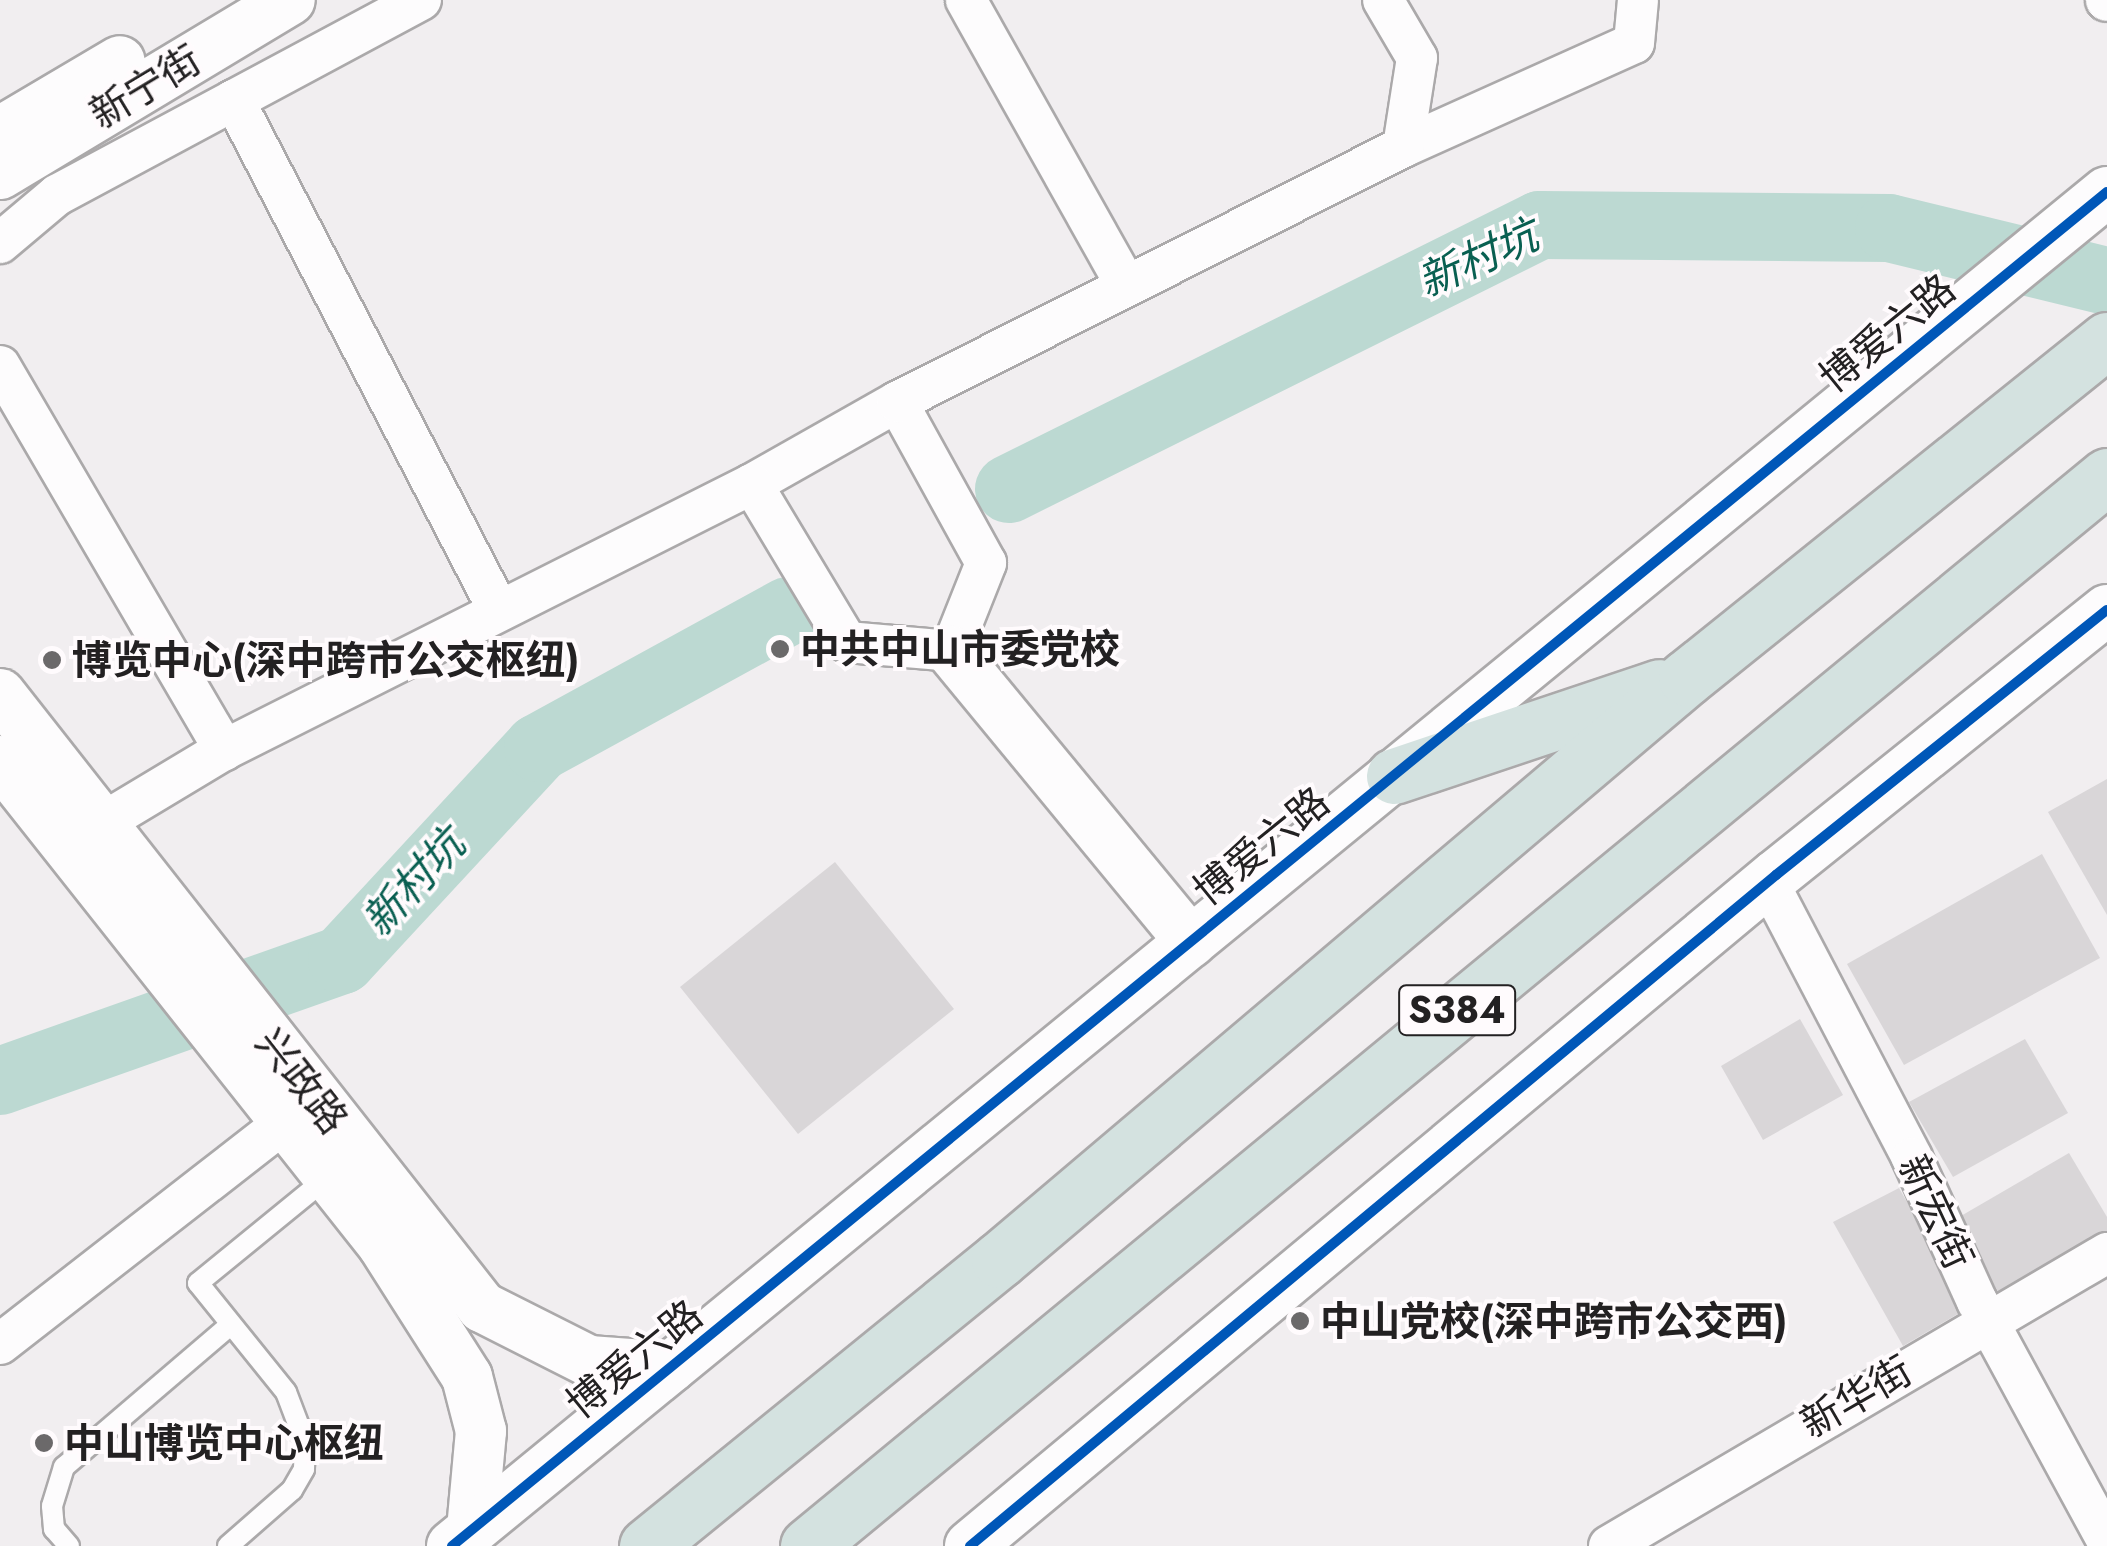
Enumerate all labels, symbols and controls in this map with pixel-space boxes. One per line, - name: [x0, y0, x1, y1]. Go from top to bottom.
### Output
- street label: 新宁街: [81, 36, 209, 138]
- water label: 新村坑: [1410, 210, 1546, 308]
- street label: 博爱六路: [1810, 264, 1964, 402]
- place label: 中共中山市委党校: [800, 625, 1120, 673]
- place label: 博览中心(深中跨市公交枢纽): [72, 636, 579, 684]
- marker: 中共中山市委党校: [769, 638, 791, 660]
- marker: 博览中心(深中跨市公交枢纽): [41, 649, 63, 671]
- street label: 博爱六路: [1184, 777, 1338, 915]
- water label: 新村坑: [353, 820, 475, 946]
- road number: S384: [1397, 977, 1517, 1043]
- street label: 兴政路: [246, 1019, 358, 1143]
- street label: 新宏街: [1889, 1147, 1983, 1277]
- street label: 博爱六路: [557, 1290, 711, 1428]
- place label: 中山党校(深中跨市公交西): [1320, 1297, 1787, 1345]
- marker: 中山党校(深中跨市公交西): [1289, 1310, 1311, 1332]
- street label: 新华街: [1792, 1346, 1920, 1448]
- place label: 中山博览中心枢纽: [64, 1419, 384, 1467]
- marker: 中山博览中心枢纽: [33, 1432, 55, 1454]

